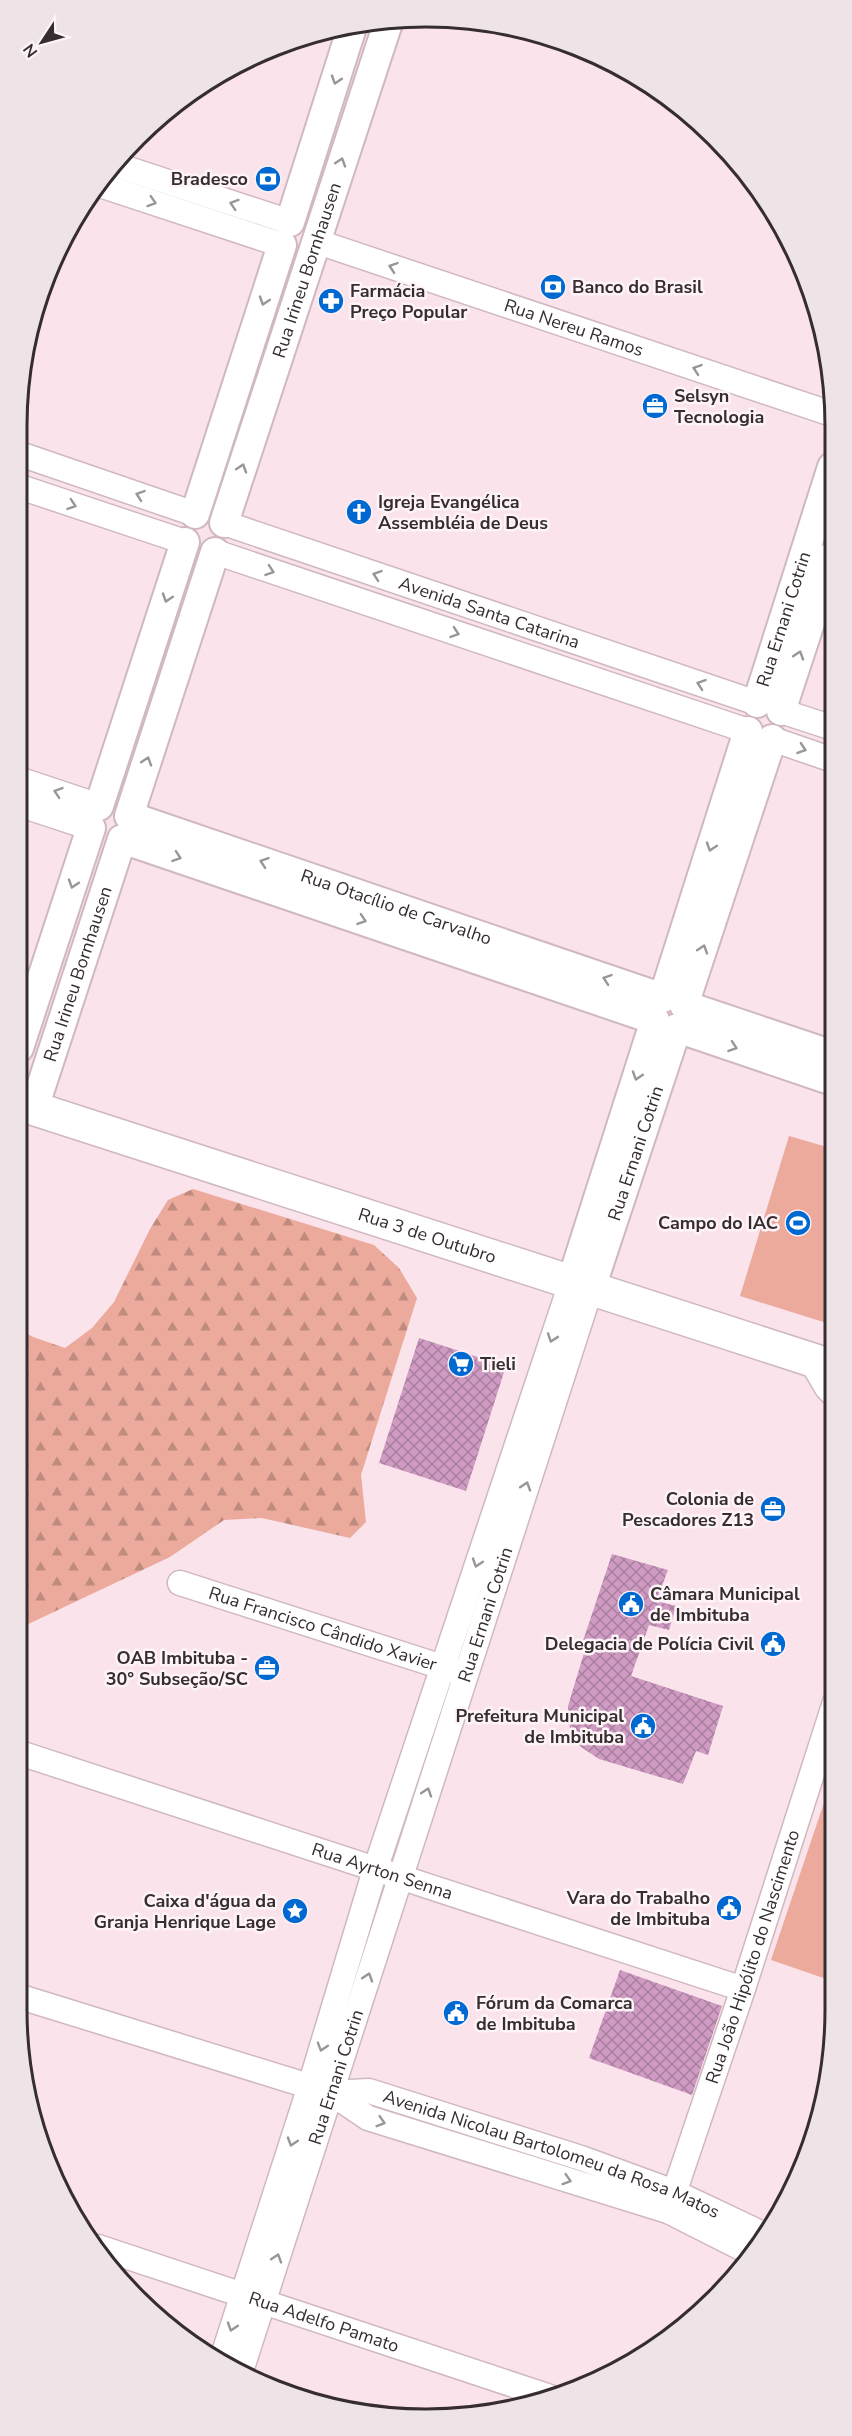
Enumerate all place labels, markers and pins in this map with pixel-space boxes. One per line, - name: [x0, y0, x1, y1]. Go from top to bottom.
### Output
- bank icon: Bradesco: [253, 164, 283, 194]
- place label: Bradesco: [171, 167, 248, 191]
- bank icon: Banco do Brasil: [538, 272, 568, 302]
- place label: Banco do Brasil: [572, 275, 703, 299]
- place label: Farmácia Preço Popular: [350, 279, 467, 324]
- pharmacy icon: Farmácia Preço Popular: [316, 286, 346, 316]
- place label: Selsyn Tecnologia: [674, 384, 764, 429]
- office icon: Selsyn Tecnologia: [640, 391, 670, 421]
- place label: Igreja Evangélica Assembléia de Deus: [378, 490, 548, 535]
- church icon: Igreja Evangélica Assembléia de Deus: [344, 497, 374, 527]
- sports icon: Campo do IAC: [783, 1208, 813, 1238]
- place label: Campo do IAC: [658, 1211, 778, 1235]
- supermarket icon: Tieli: [446, 1349, 476, 1379]
- place label: Tieli: [480, 1352, 516, 1376]
- place label: Colonia de Pescadores Z13: [622, 1487, 754, 1532]
- office icon: Colonia de Pescadores Z13: [758, 1494, 788, 1524]
- place label: Câmara Municipal de Imbituba: [650, 1582, 800, 1627]
- public building icon: Câmara Municipal de Imbituba: [616, 1589, 646, 1619]
- public building icon: Delegacia de Polícia Civil: [758, 1629, 788, 1659]
- place label: Delegacia de Polícia Civil: [545, 1632, 754, 1656]
- place label: OAB Imbituba - 30° Subseção/SC: [106, 1646, 248, 1691]
- office icon: OAB Imbituba - 30° Subseção/SC: [252, 1653, 282, 1683]
- place label: Prefeitura Municipal de Imbituba: [456, 1704, 624, 1749]
- public building icon: Prefeitura Municipal de Imbituba: [628, 1711, 658, 1741]
- place label: Vara do Trabalho de Imbituba: [566, 1886, 710, 1931]
- place label: Caixa d'água da Granja Henrique Lage: [94, 1889, 276, 1934]
- public building icon: Vara do Trabalho de Imbituba: [714, 1893, 744, 1923]
- place icon: Caixa d'água da Granja Henrique Lage: [280, 1896, 310, 1926]
- place label: Fórum da Comarca de Imbituba: [476, 1991, 633, 2036]
- public building icon: Fórum da Comarca de Imbituba: [441, 1998, 471, 2028]

